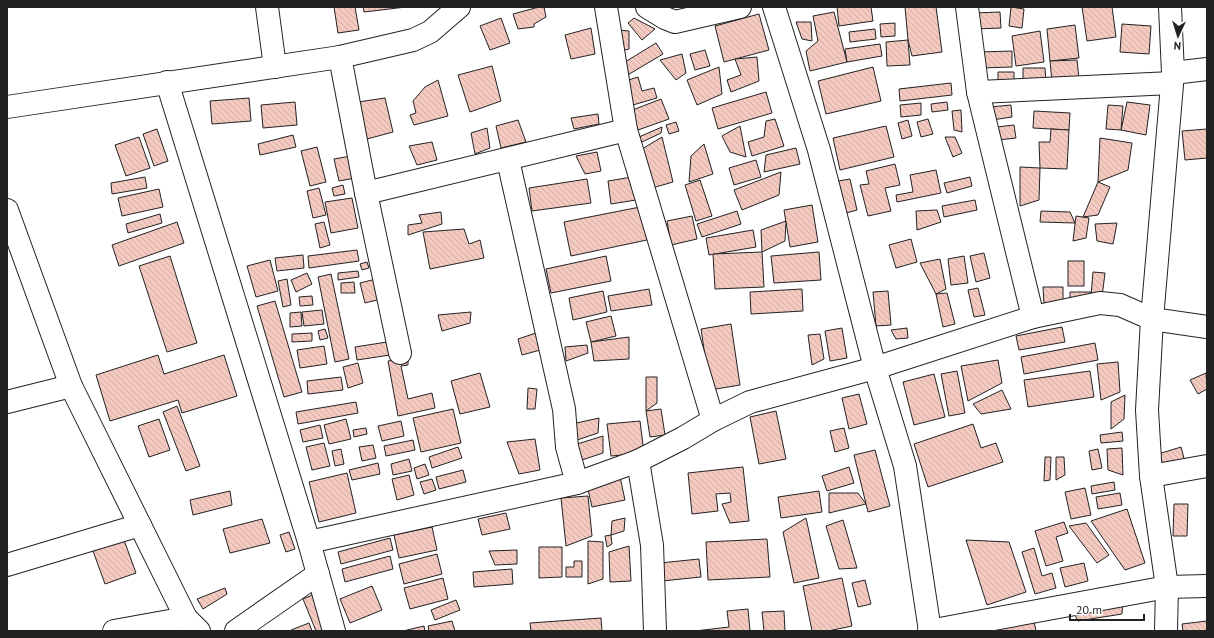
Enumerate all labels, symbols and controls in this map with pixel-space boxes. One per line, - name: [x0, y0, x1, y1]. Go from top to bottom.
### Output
- north arrow: [1158, 16, 1198, 56]
- text: N: [1173, 39, 1181, 53]
- scale bar: [1070, 596, 1144, 622]
- text: 20 m: [1076, 602, 1102, 617]

